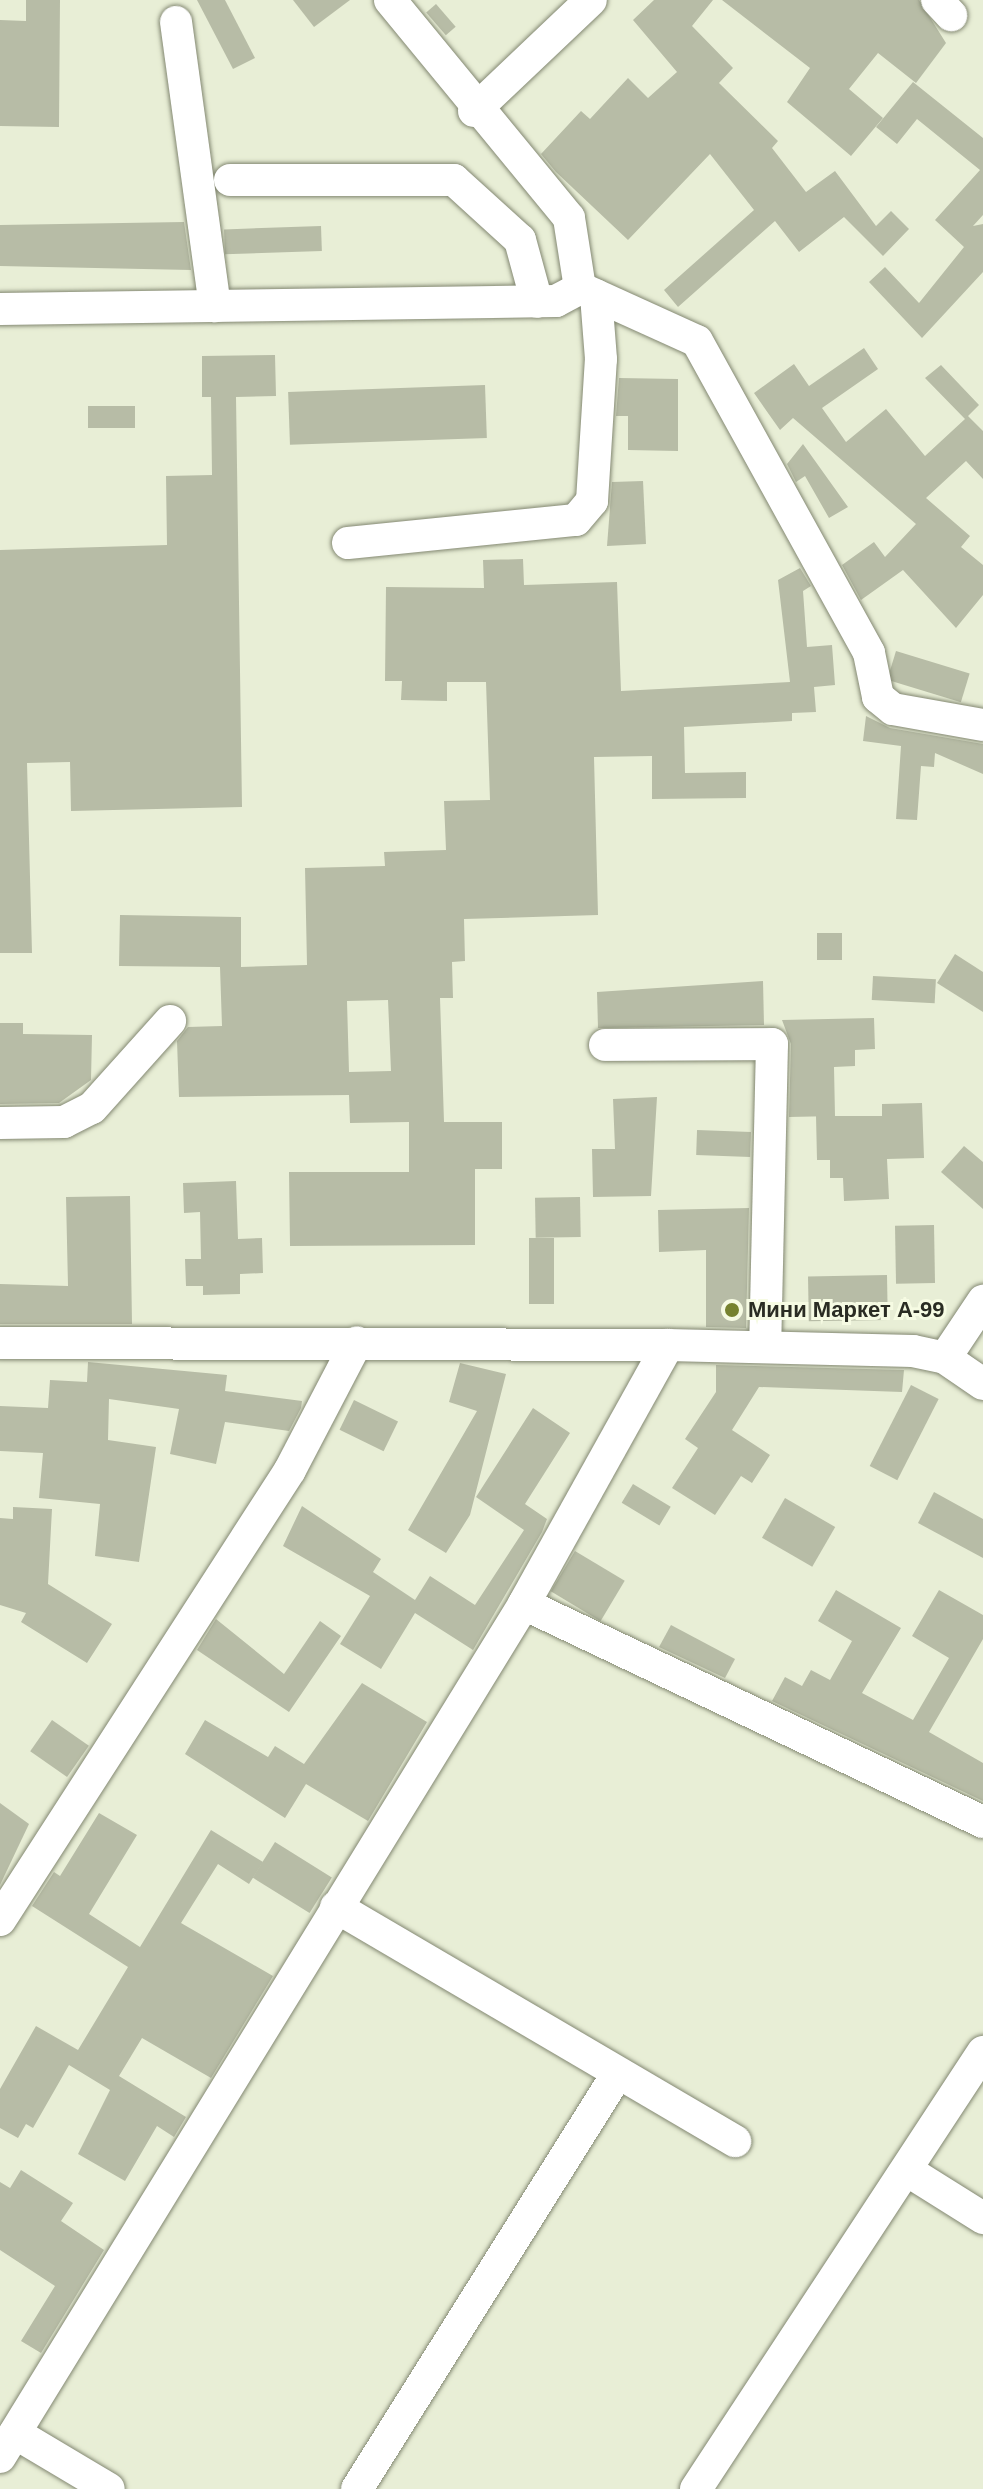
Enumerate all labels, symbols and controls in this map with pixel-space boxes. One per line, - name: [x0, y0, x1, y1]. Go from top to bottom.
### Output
- place label: Мини Маркет А-99: [748, 1297, 945, 1323]
- marker: Мини Маркет А-99: [723, 1301, 741, 1319]

